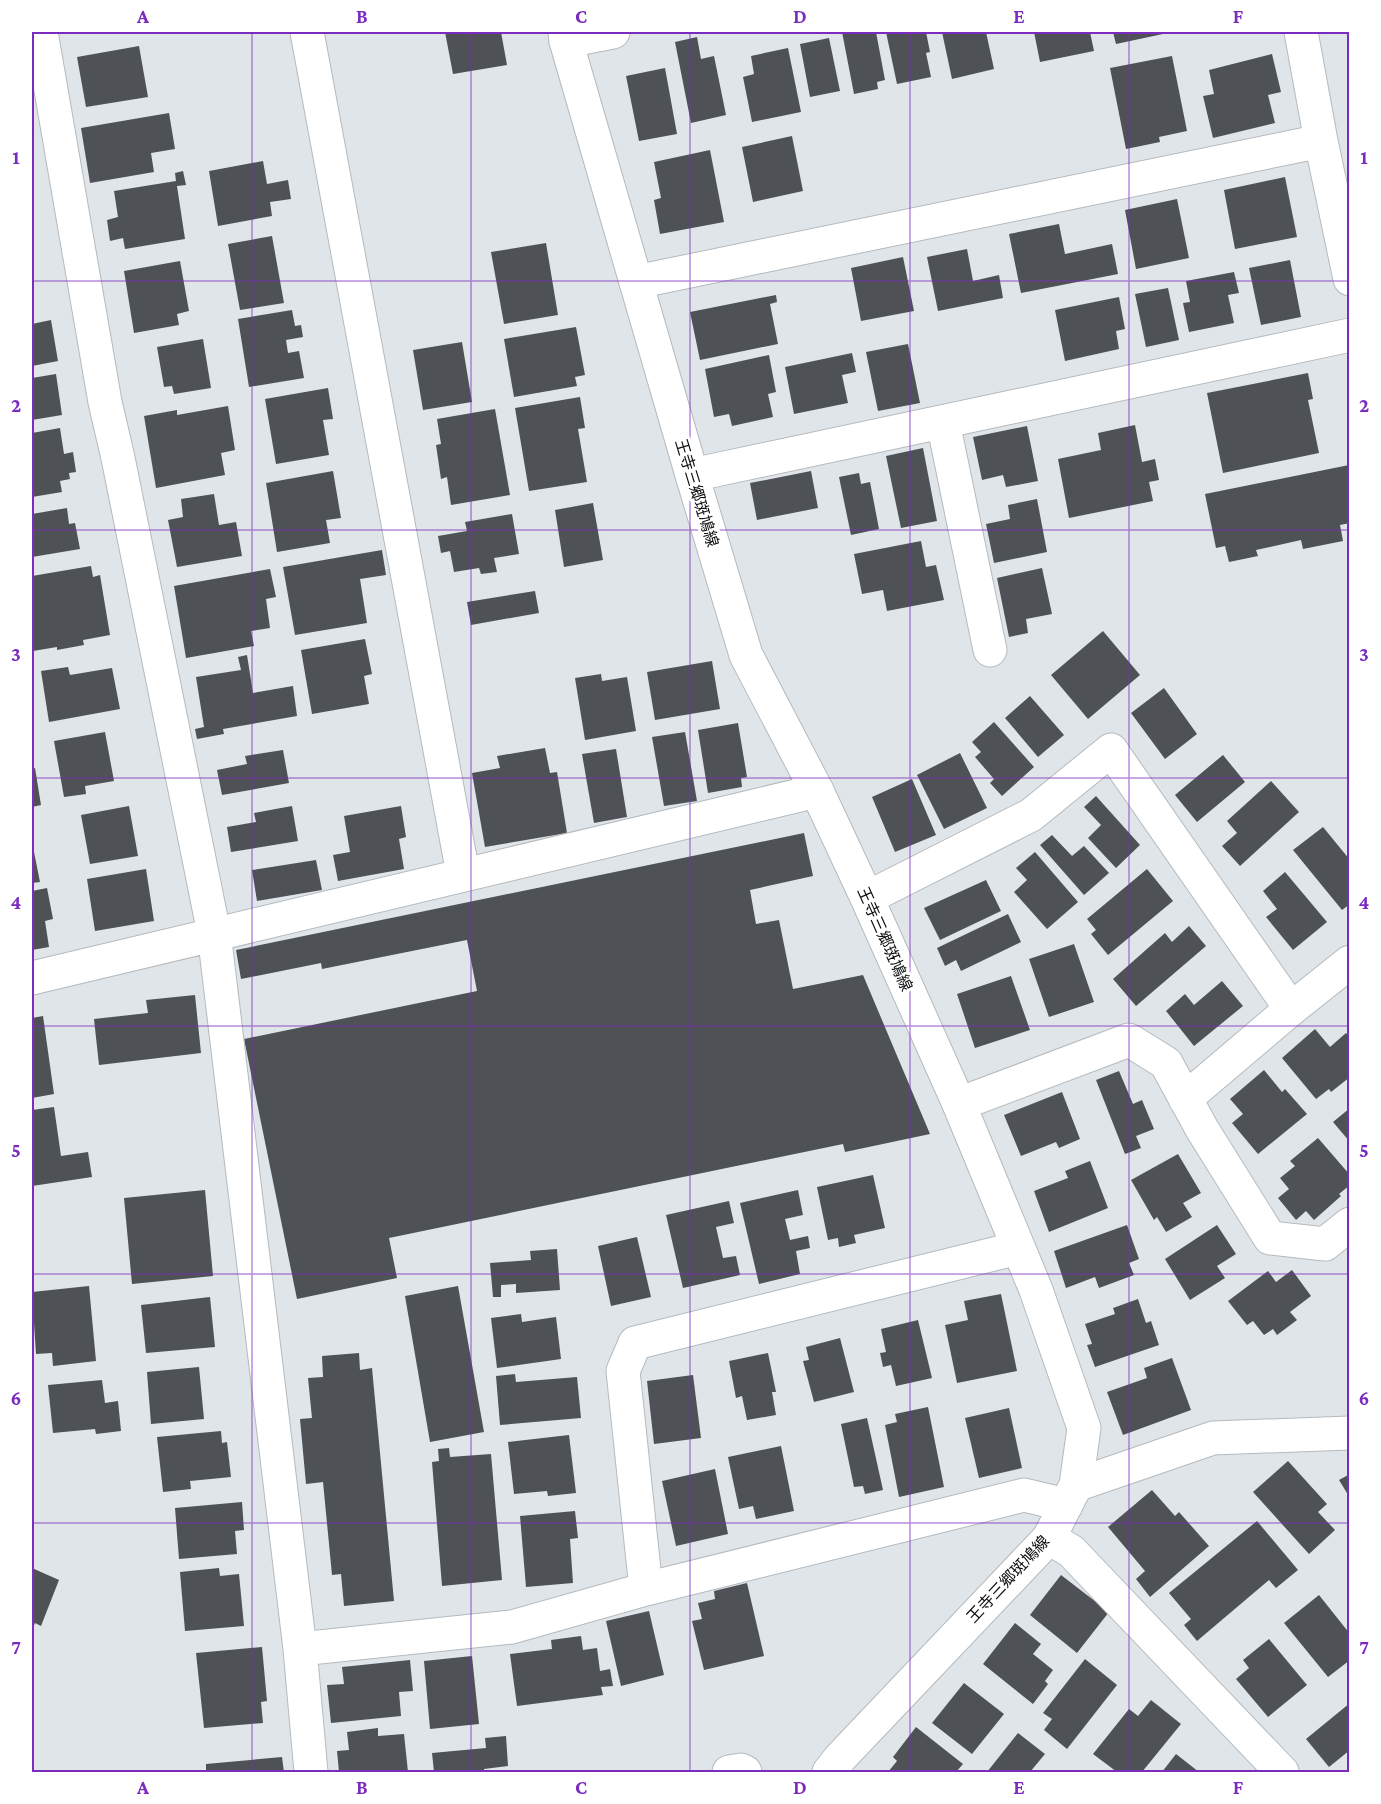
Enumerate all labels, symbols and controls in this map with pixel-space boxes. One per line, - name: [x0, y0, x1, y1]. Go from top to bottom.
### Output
- text: A: [136, 5, 150, 27]
- text: B: [356, 5, 368, 27]
- text: C: [575, 5, 587, 27]
- text: D: [793, 5, 807, 27]
- text: E: [1013, 5, 1025, 27]
- text: F: [1233, 5, 1244, 27]
- text: 1: [12, 146, 20, 168]
- text: 1: [1360, 146, 1368, 168]
- text: 2: [11, 394, 21, 416]
- text: 2: [1359, 394, 1369, 416]
- street label: 王寺三郷斑鳩線: [672, 437, 722, 549]
- text: 3: [11, 643, 21, 665]
- text: 3: [1359, 643, 1369, 665]
- street label: 王寺三郷斑鳩線: [854, 884, 916, 994]
- text: 4: [11, 891, 22, 913]
- text: 4: [1359, 891, 1370, 913]
- text: 5: [11, 1139, 21, 1161]
- text: 5: [1359, 1139, 1369, 1161]
- text: 6: [11, 1387, 21, 1409]
- text: 6: [1359, 1387, 1369, 1409]
- street label: 王寺三郷斑鳩線: [964, 1532, 1052, 1626]
- text: 7: [11, 1636, 21, 1658]
- text: 7: [1359, 1636, 1369, 1658]
- text: A: [136, 1776, 150, 1798]
- text: B: [356, 1776, 368, 1798]
- text: C: [575, 1776, 587, 1798]
- text: D: [793, 1776, 807, 1798]
- text: E: [1013, 1776, 1025, 1798]
- text: F: [1233, 1776, 1244, 1798]

